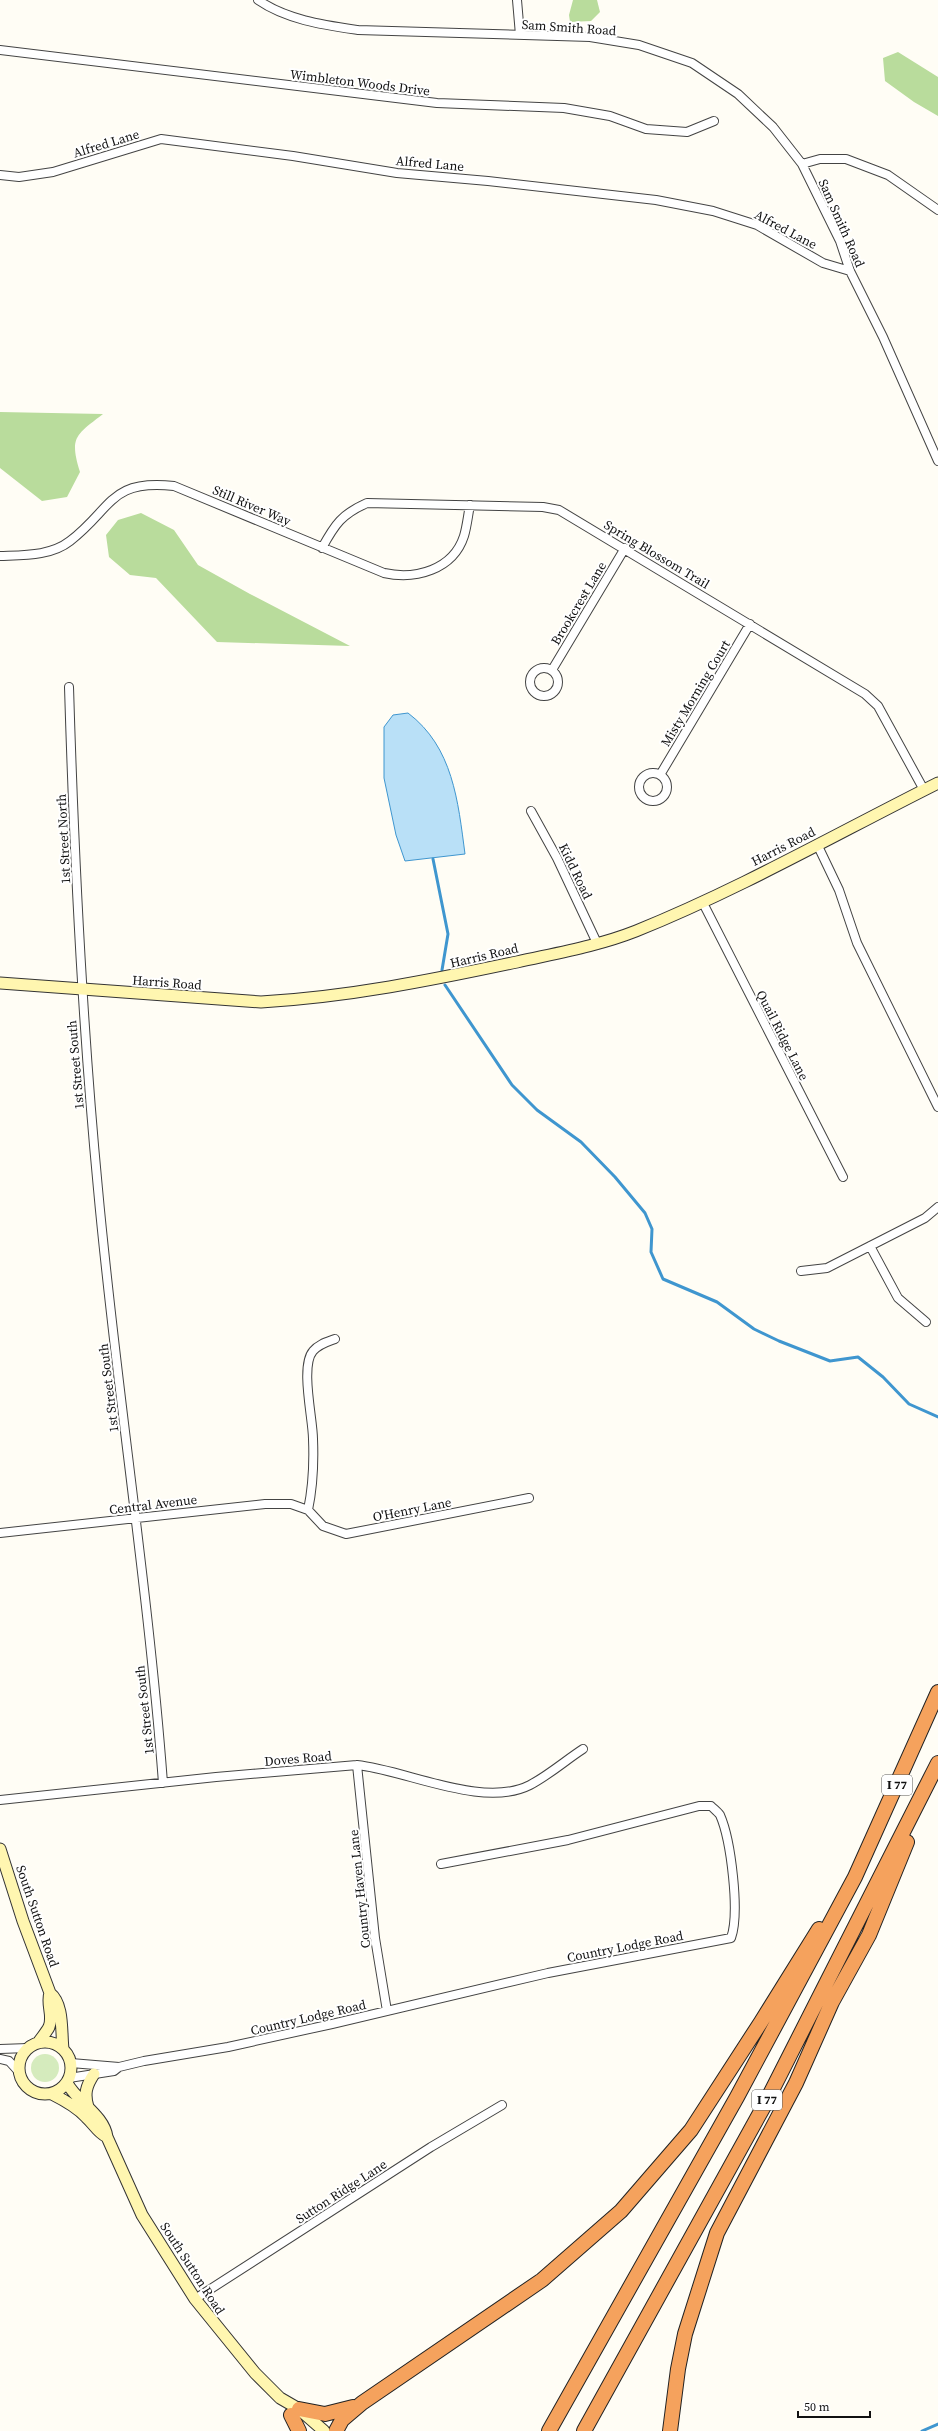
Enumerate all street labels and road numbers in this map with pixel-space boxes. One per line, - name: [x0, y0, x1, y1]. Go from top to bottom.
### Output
- street label: Sam Smith Road: [521, 16, 617, 39]
- street label: Wimbleton Woods Drive: [289, 65, 431, 100]
- street label: Alfred Lane: [71, 125, 142, 162]
- street label: Alfred Lane: [395, 152, 465, 175]
- street label: Sam Smith Road: [815, 176, 869, 270]
- street label: Alfred Lane: [752, 206, 820, 253]
- street label: Still River Way: [210, 481, 294, 530]
- street label: Spring Blossom Trail: [601, 516, 713, 593]
- street label: Brookcrest Lane: [547, 558, 610, 648]
- street label: Misty Morning Court: [657, 636, 734, 750]
- street label: 1st Street North: [53, 793, 74, 885]
- street label: Harris Road: [748, 823, 819, 870]
- street label: Kidd Road: [555, 841, 597, 902]
- street label: Harris Road: [448, 939, 521, 972]
- street label: Harris Road: [132, 972, 203, 993]
- street label: Quail Ridge Lane: [753, 987, 813, 1083]
- street label: 1st Street South: [63, 1020, 88, 1110]
- street label: 1st Street South: [95, 1342, 122, 1433]
- street label: Central Avenue: [108, 1491, 198, 1518]
- street label: O'Henry Lane: [371, 1493, 453, 1525]
- street label: 1st Street South: [131, 1664, 158, 1755]
- street label: Doves Road: [264, 1747, 333, 1770]
- road number: I 77: [882, 1775, 912, 1795]
- street label: Country Haven Lane: [345, 1828, 374, 1949]
- street label: South Sutton Road: [12, 1863, 63, 1970]
- street label: Country Lodge Road: [566, 1927, 685, 1966]
- street label: Country Lodge Road: [249, 1996, 368, 2039]
- road number: I 77: [752, 2090, 782, 2110]
- street label: Sutton Ridge Lane: [292, 2155, 390, 2227]
- street label: South Sutton Road: [156, 2219, 229, 2318]

